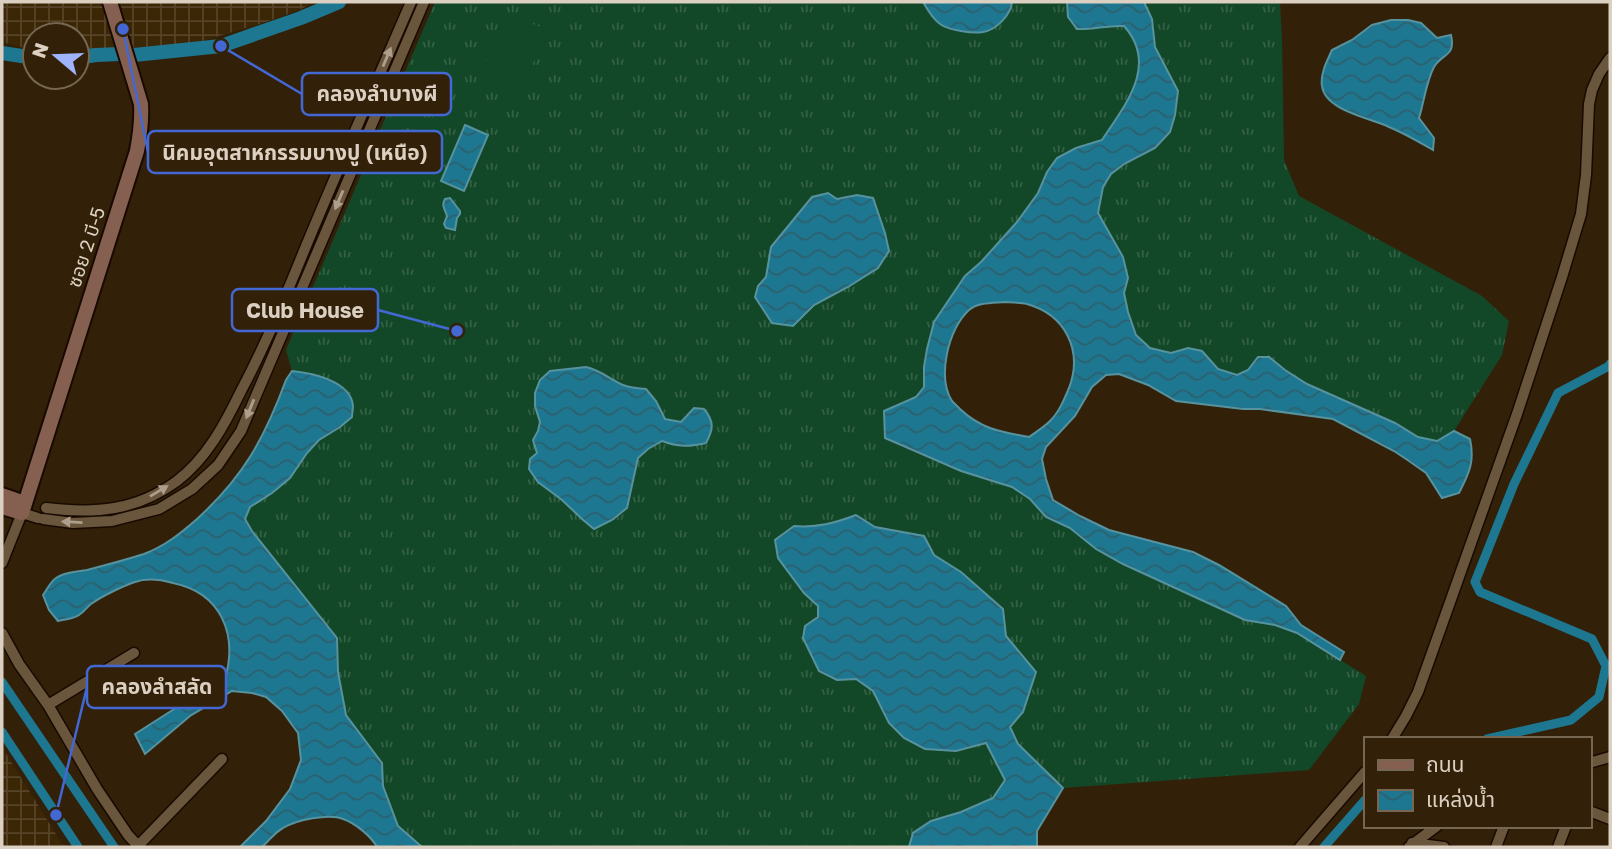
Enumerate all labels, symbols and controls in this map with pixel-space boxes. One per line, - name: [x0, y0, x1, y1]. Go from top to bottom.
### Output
- north arrow: [21, 21, 91, 91]
- text: N: [26, 40, 53, 61]
- one-way arrow: [382, 46, 393, 67]
- callout: คลองลำบางผี: [302, 73, 451, 115]
- text: คลองลำบางผี: [316, 80, 438, 106]
- callout: นิคมอุตสาหกรรมบางปู (เหนือ): [148, 131, 442, 173]
- text: นิคมอุตสาหกรรมบางปู (เหนือ): [162, 139, 428, 166]
- one-way arrow: [334, 189, 345, 210]
- street label: ซอย 2 บี-5: [62, 204, 109, 290]
- callout: Club House: [232, 289, 378, 331]
- text: Club House: [246, 297, 364, 323]
- one-way arrow: [245, 399, 256, 420]
- one-way arrow: [150, 485, 169, 498]
- one-way arrow: [61, 516, 83, 527]
- callout: คลองลำสลัด: [87, 666, 226, 708]
- text: คลองลำสลัด: [102, 673, 212, 699]
- legend: [1364, 737, 1591, 828]
- text: ถนน: [1426, 751, 1464, 777]
- text: แหล่งน้ำ: [1426, 785, 1495, 812]

